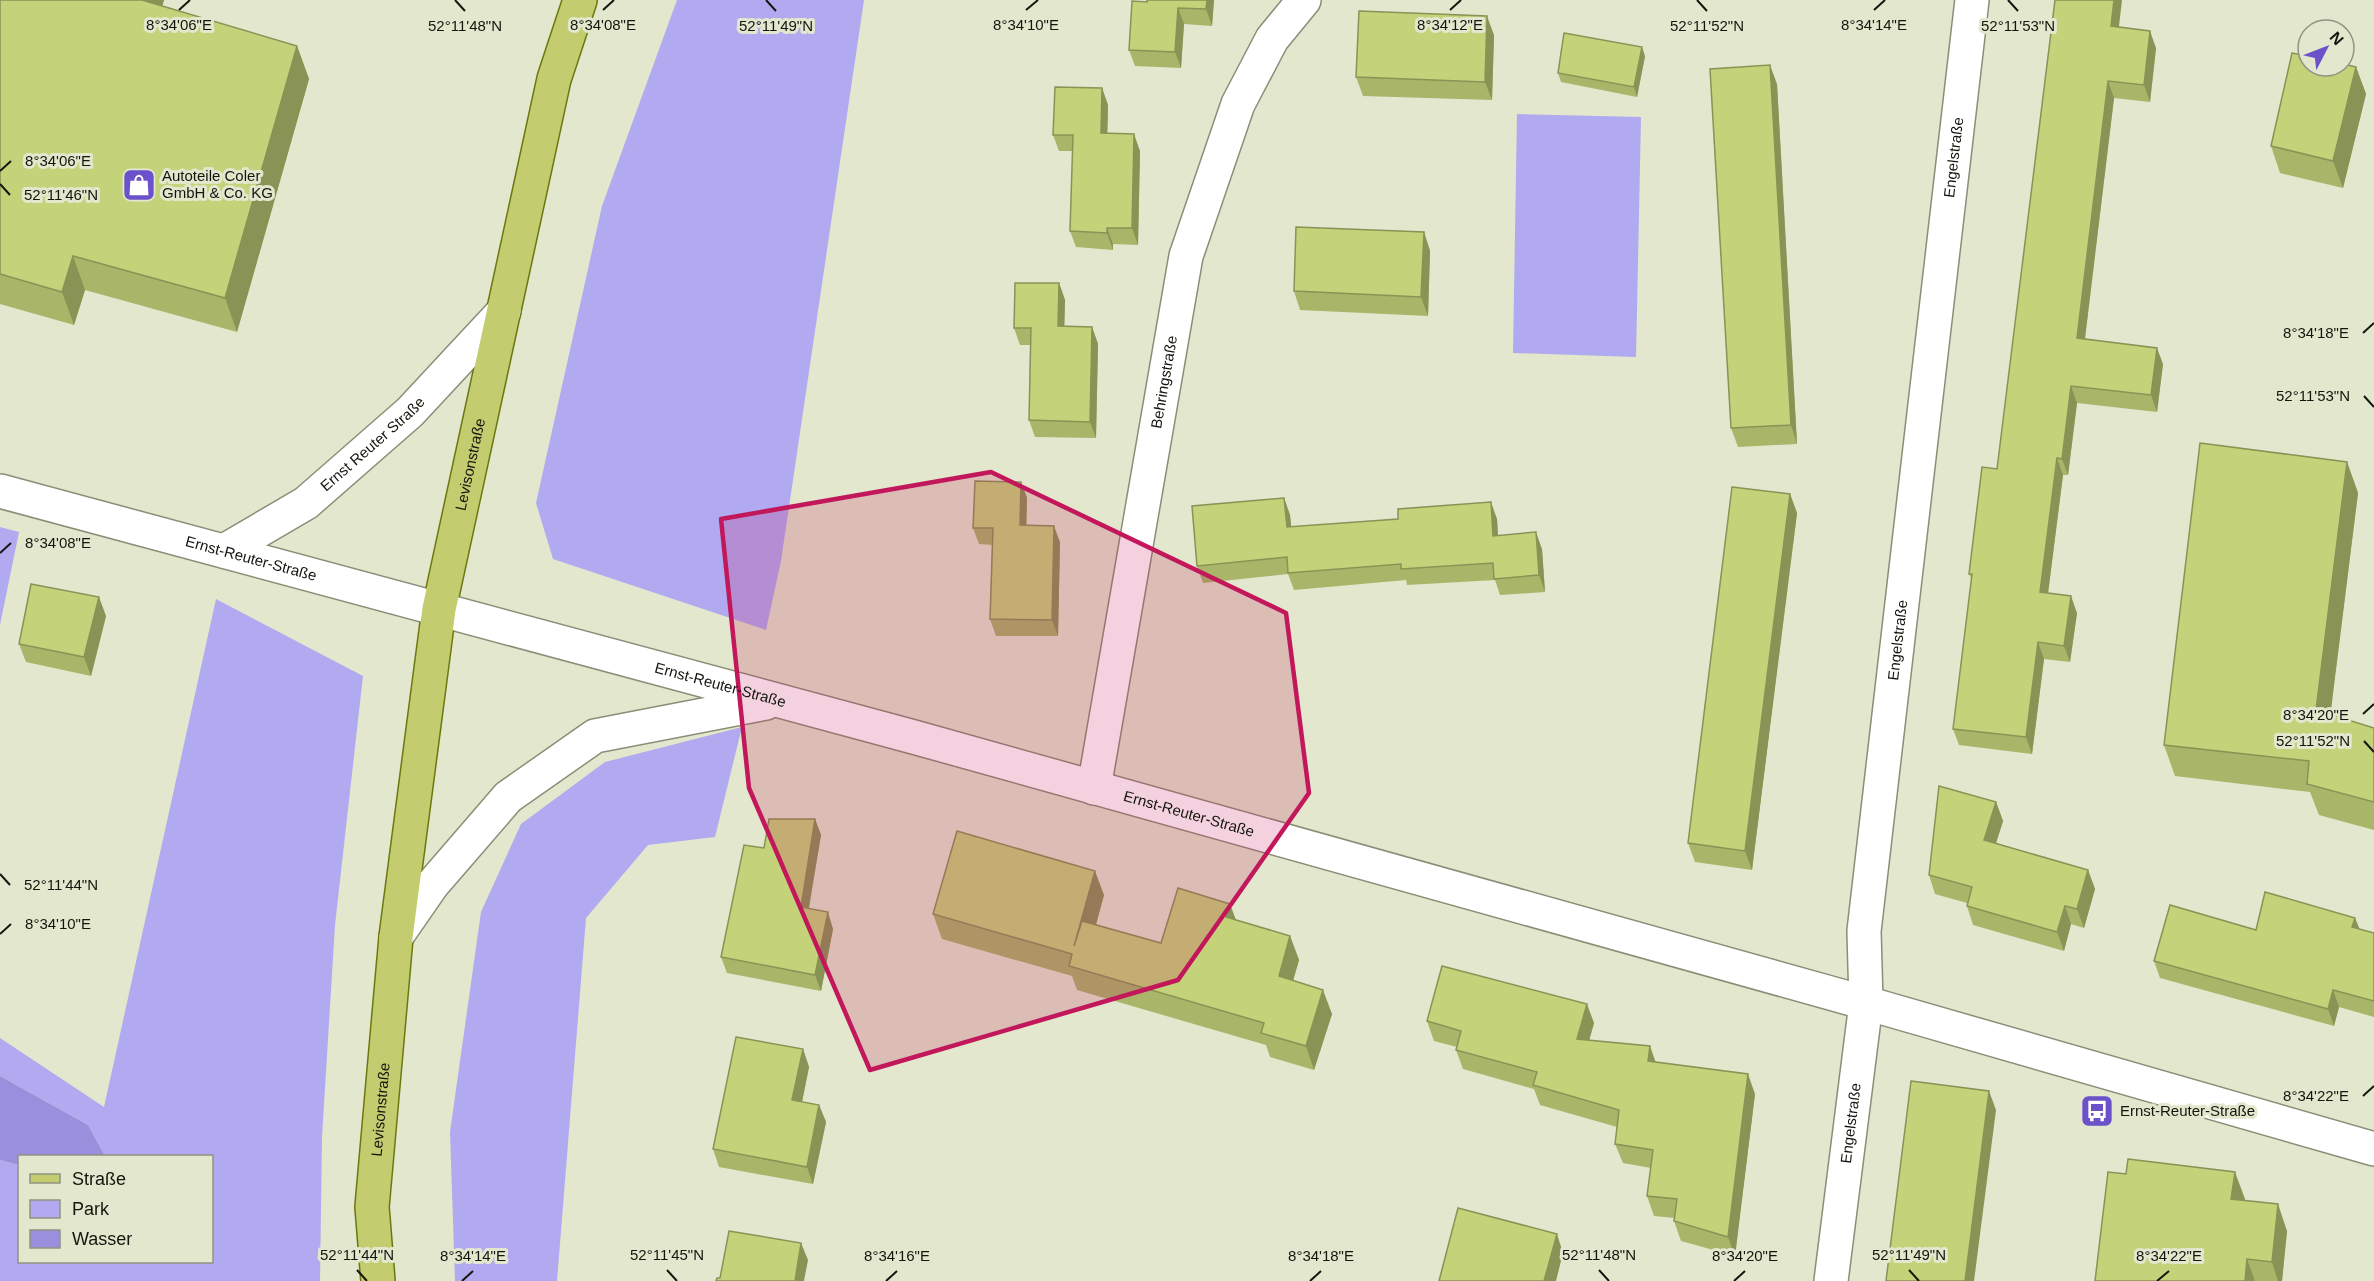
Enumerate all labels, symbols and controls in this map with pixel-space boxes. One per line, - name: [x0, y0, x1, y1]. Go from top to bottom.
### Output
- text: 8°34'06"E: [146, 16, 212, 33]
- text: 8°34'08"E: [570, 16, 636, 33]
- text: 8°34'10"E: [993, 16, 1059, 33]
- text: 8°34'12"E: [1417, 16, 1483, 33]
- text: 8°34'14"E: [1841, 16, 1907, 33]
- text: 52°11'48"N: [428, 17, 502, 34]
- text: 52°11'49"N: [739, 17, 813, 34]
- text: 52°11'52"N: [1670, 17, 1744, 34]
- text: 52°11'53"N: [1981, 17, 2055, 34]
- north arrow: [2296, 18, 2356, 78]
- text: N: [2327, 28, 2347, 48]
- street label: Engelstraße: [1940, 116, 1966, 199]
- text: 8°34'06"E: [25, 152, 91, 169]
- shop icon: Autoteile Coler GmbH & Co. KG: [121, 167, 157, 203]
- place label: Autoteile Coler GmbH & Co. KG: [162, 167, 273, 201]
- text: 52°11'46"N: [24, 186, 98, 203]
- text: 8°34'18"E: [2283, 324, 2349, 341]
- street label: Behringstraße: [1147, 334, 1180, 430]
- text: 52°11'53"N: [2276, 387, 2350, 404]
- street label: Ernst Reuter Straße: [317, 393, 428, 494]
- street label: Levisonstraße: [452, 417, 488, 512]
- street label: Ernst-Reuter-Straße: [184, 532, 319, 584]
- text: 8°34'08"E: [25, 534, 91, 551]
- street label: Engelstraße: [1884, 599, 1910, 681]
- street label: Ernst-Reuter-Straße: [653, 659, 788, 710]
- text: 8°34'20"E: [2283, 706, 2349, 723]
- text: 52°11'52"N: [2276, 732, 2350, 749]
- street label: Ernst-Reuter-Straße: [1122, 787, 1256, 840]
- text: 52°11'44"N: [24, 876, 98, 893]
- text: 8°34'10"E: [25, 915, 91, 932]
- street label: Levisonstraße: [368, 1062, 393, 1157]
- street label: Engelstraße: [1837, 1082, 1864, 1164]
- text: 8°34'22"E: [2283, 1087, 2349, 1104]
- bus stop icon: Ernst-Reuter-Straße: [2079, 1093, 2115, 1129]
- place label: Ernst-Reuter-Straße: [2120, 1102, 2255, 1119]
- legend: [18, 1155, 213, 1263]
- text: Straße: [72, 1169, 126, 1189]
- text: Park: [72, 1199, 110, 1219]
- text: Wasser: [72, 1229, 132, 1249]
- text: 52°11'44"N: [320, 1246, 394, 1263]
- text: 52°11'45"N: [630, 1246, 704, 1263]
- text: 52°11'48"N: [1562, 1246, 1636, 1263]
- text: 52°11'49"N: [1872, 1246, 1946, 1263]
- text: 8°34'14"E: [440, 1247, 506, 1264]
- text: 8°34'16"E: [864, 1247, 930, 1264]
- text: 8°34'18"E: [1288, 1247, 1354, 1264]
- text: 8°34'20"E: [1712, 1247, 1778, 1264]
- text: 8°34'22"E: [2136, 1247, 2202, 1264]

